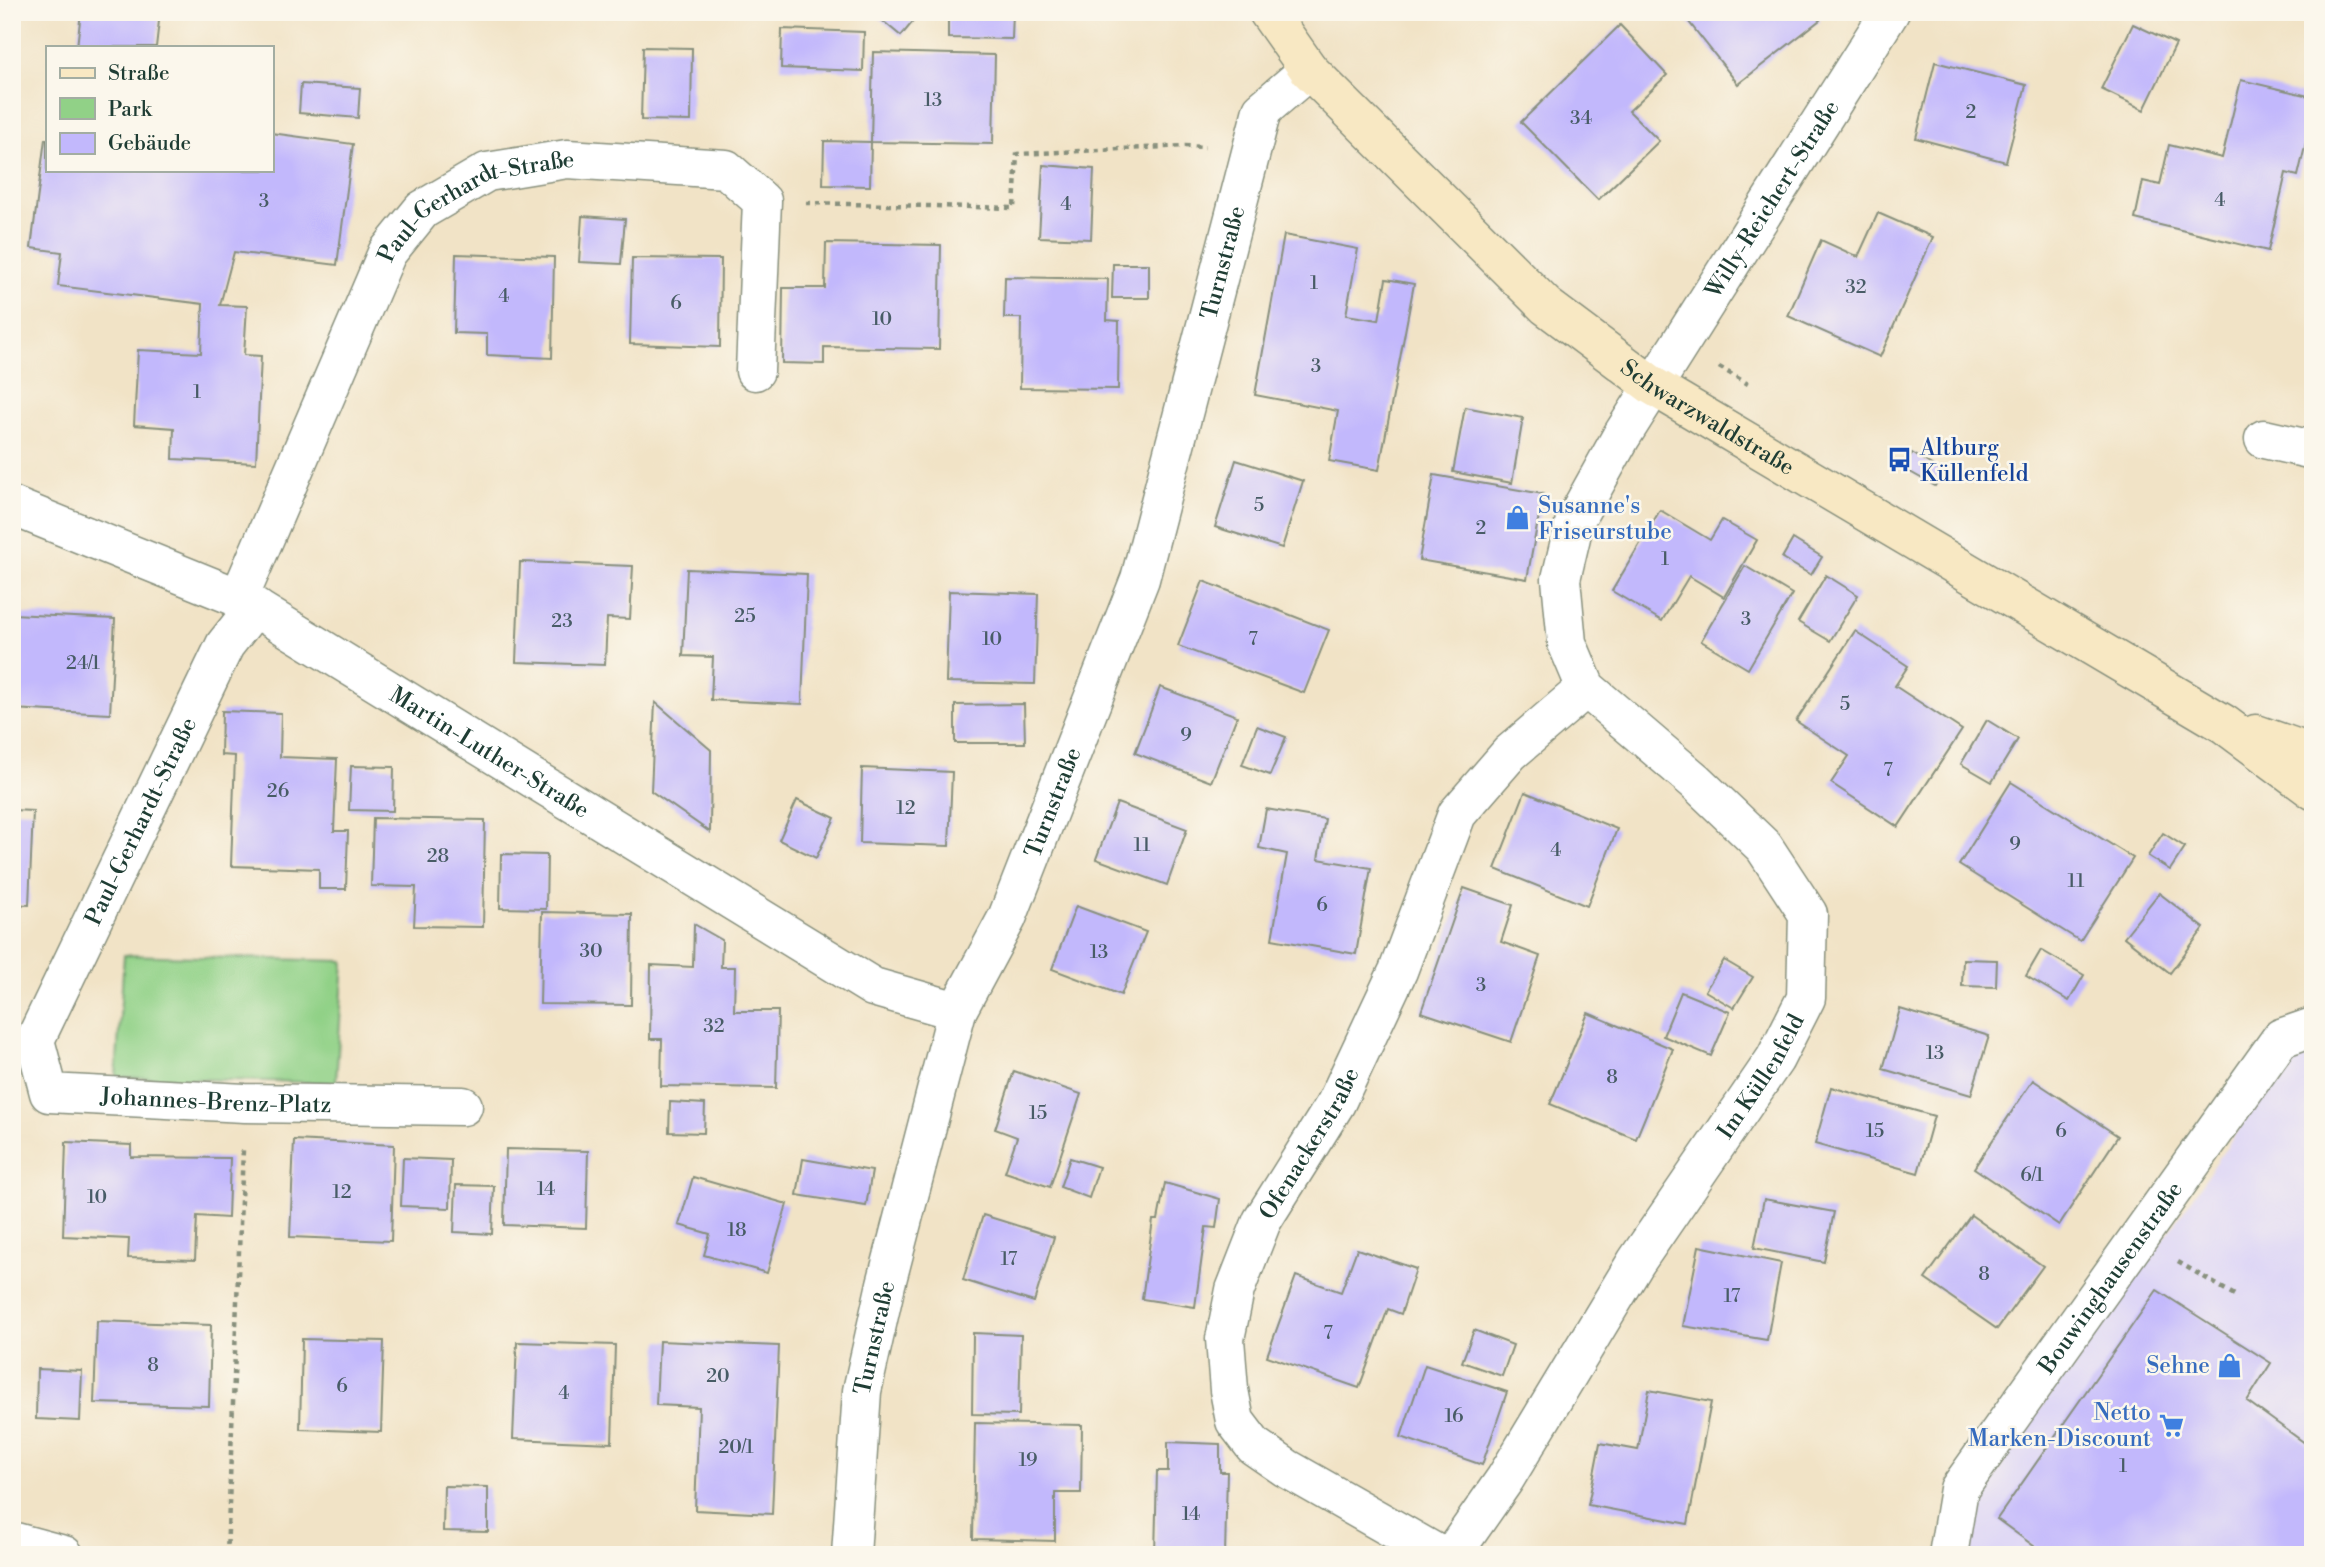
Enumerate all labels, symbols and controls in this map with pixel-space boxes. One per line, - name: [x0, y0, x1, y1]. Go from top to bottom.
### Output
- legend: [46, 46, 273, 172]
- text: Straße: [108, 61, 170, 87]
- house number: 13: [924, 88, 942, 112]
- street label: Willy-Reichert-Straße: [1699, 95, 1846, 304]
- text: Park: [108, 97, 153, 123]
- house number: 2: [1966, 100, 1976, 124]
- house number: 34: [1570, 106, 1592, 130]
- text: Gebäude: [108, 131, 191, 157]
- street label: Paul-Gerhardt-Straße: [372, 146, 575, 266]
- house number: 4: [2214, 188, 2226, 212]
- house number: 3: [259, 189, 269, 213]
- house number: 4: [1060, 192, 1072, 216]
- street label: Turnstraße: [1195, 203, 1251, 322]
- house number: 1: [1310, 271, 1318, 295]
- house number: 32: [1845, 275, 1867, 299]
- house number: 4: [498, 284, 510, 308]
- house number: 6: [670, 291, 682, 315]
- house number: 10: [872, 307, 892, 331]
- house number: 3: [1311, 354, 1321, 378]
- street label: Schwarzwaldstraße: [1615, 354, 1799, 482]
- house number: 1: [193, 380, 201, 404]
- place label: Altburg Küllenfeld: [1919, 434, 2029, 488]
- bus stop icon: Altburg Küllenfeld: [1886, 446, 1914, 474]
- place label: Susanne's Friseurstube: [1538, 492, 1672, 546]
- house number: 5: [1254, 493, 1264, 517]
- shop icon: Susanne's Friseurstube: [1504, 504, 1532, 532]
- house number: 2: [1476, 516, 1486, 540]
- house number: 1: [1661, 547, 1669, 571]
- house number: 25: [734, 604, 756, 628]
- house number: 3: [1741, 607, 1751, 631]
- house number: 23: [551, 609, 573, 633]
- house number: 10: [982, 627, 1002, 651]
- house number: 7: [1248, 627, 1258, 651]
- house number: 24/1: [66, 651, 100, 675]
- street label: Martin-Luther-Straße: [384, 681, 594, 824]
- house number: 5: [1840, 692, 1850, 716]
- street label: Paul-Gerhardt-Straße: [79, 713, 203, 930]
- house number: 9: [1180, 723, 1192, 747]
- street label: Turnstraße: [1019, 744, 1088, 862]
- house number: 7: [1883, 758, 1893, 782]
- house number: 26: [267, 779, 289, 803]
- house number: 12: [896, 796, 916, 820]
- house number: 9: [2009, 832, 2021, 856]
- house number: 11: [1134, 833, 1151, 857]
- house number: 4: [1550, 838, 1562, 862]
- house number: 28: [427, 844, 449, 868]
- house number: 11: [2068, 869, 2085, 893]
- house number: 6: [1316, 893, 1328, 917]
- house number: 30: [579, 939, 603, 963]
- house number: 13: [1090, 940, 1108, 964]
- house number: 3: [1476, 973, 1486, 997]
- street label: Im Küllenfeld: [1712, 1009, 1811, 1144]
- house number: 32: [703, 1014, 725, 1038]
- house number: 13: [1926, 1041, 1944, 1065]
- street label: Ofenackerstraße: [1254, 1063, 1366, 1225]
- house number: 8: [1606, 1065, 1618, 1089]
- street label: Johannes-Brenz-Platz: [99, 1083, 332, 1119]
- house number: 15: [1029, 1101, 1047, 1125]
- house number: 15: [1866, 1119, 1884, 1143]
- house number: 6: [2055, 1119, 2067, 1143]
- house number: 6/1: [2020, 1163, 2044, 1187]
- street label: Bouwinghausenstraße: [2032, 1176, 2189, 1380]
- house number: 14: [537, 1177, 555, 1201]
- house number: 12: [332, 1180, 352, 1204]
- house number: 10: [87, 1185, 107, 1209]
- house number: 18: [727, 1218, 747, 1242]
- house number: 17: [1001, 1247, 1018, 1271]
- house number: 8: [1978, 1262, 1990, 1286]
- street label: Turnstraße: [849, 1278, 901, 1398]
- house number: 17: [1724, 1284, 1741, 1308]
- house number: 7: [1323, 1321, 1333, 1345]
- shop icon: Sehne: [2216, 1351, 2244, 1379]
- place label: Sehne: [2146, 1352, 2210, 1380]
- house number: 8: [147, 1353, 159, 1377]
- house number: 20: [706, 1364, 730, 1388]
- house number: 6: [336, 1374, 348, 1398]
- house number: 4: [558, 1381, 570, 1405]
- place label: Netto Marken-Discount: [1968, 1399, 2151, 1453]
- house number: 16: [1444, 1404, 1464, 1428]
- supermarket icon: Netto Marken-Discount: [2157, 1411, 2185, 1439]
- house number: 20/1: [718, 1435, 754, 1459]
- house number: 19: [1018, 1448, 1038, 1472]
- house number: 1: [2119, 1454, 2127, 1478]
- house number: 14: [1182, 1502, 1200, 1526]

